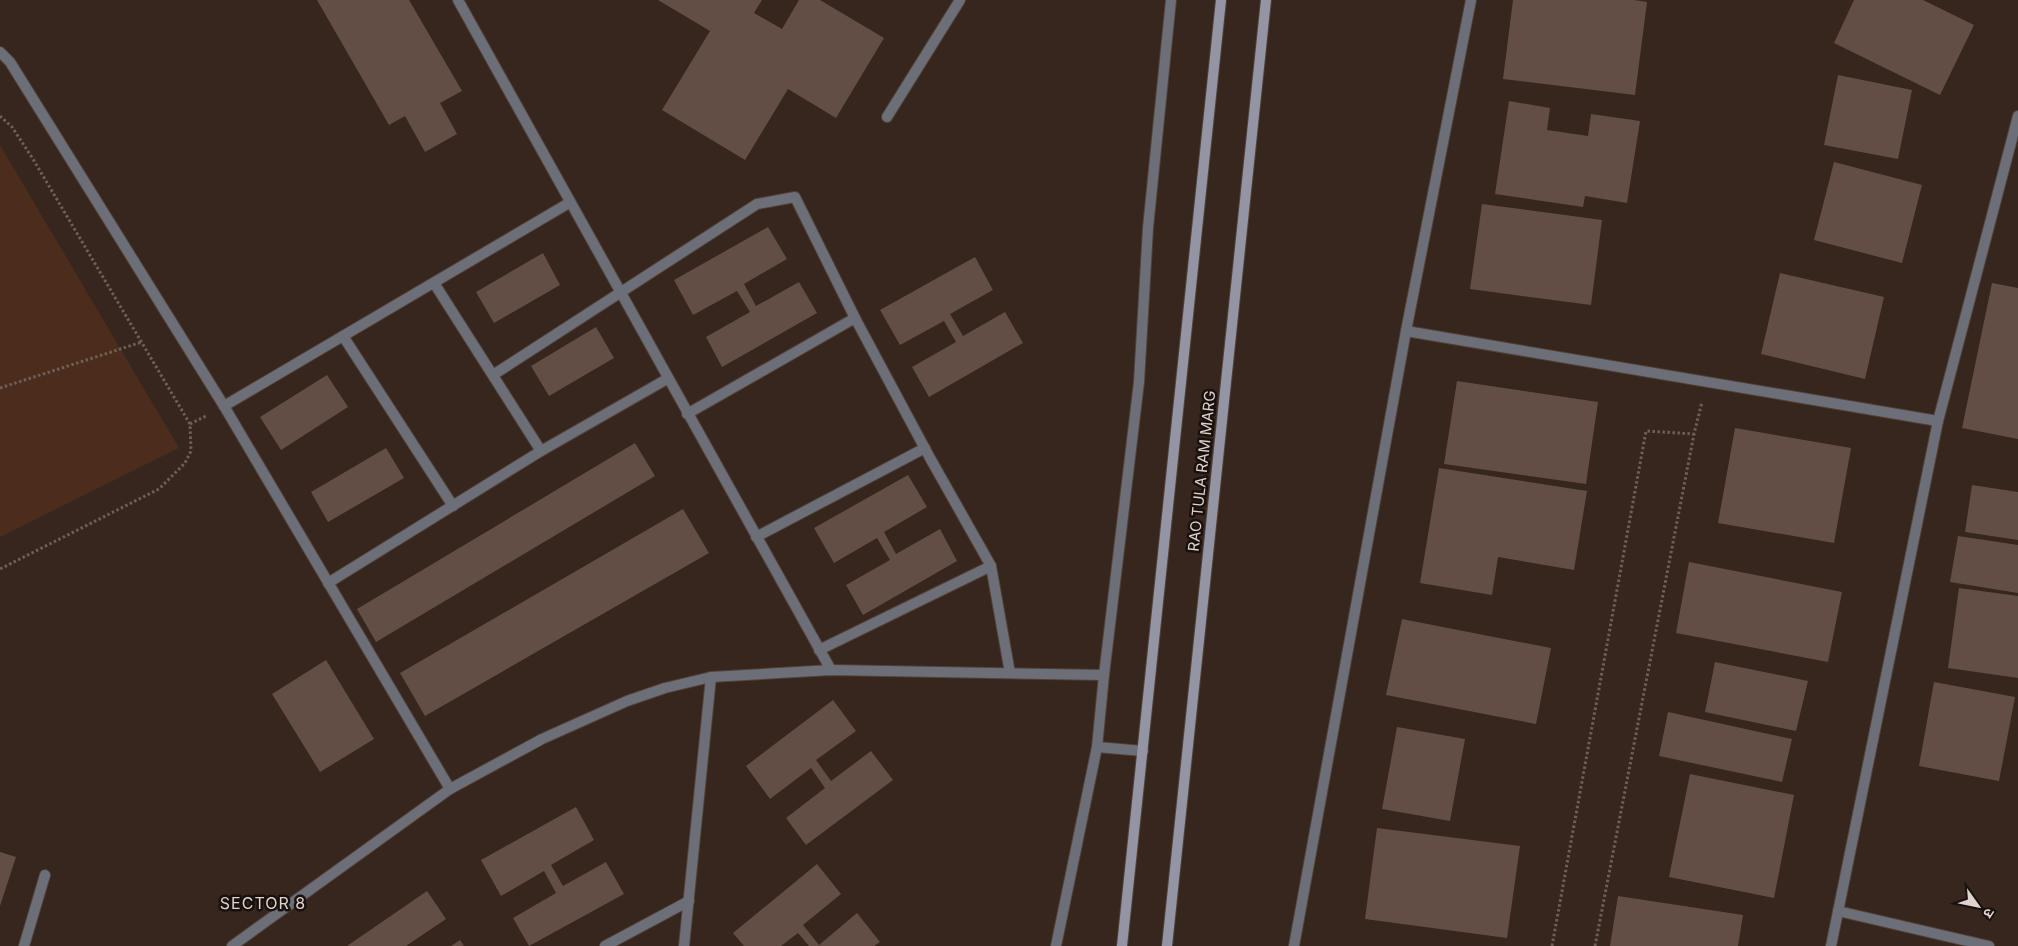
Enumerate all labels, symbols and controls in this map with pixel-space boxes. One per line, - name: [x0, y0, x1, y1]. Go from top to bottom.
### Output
- street label: RAO TULA RAM MARG: [1184, 390, 1219, 552]
- north arrow: [1953, 881, 2003, 931]
- district label: SECTOR 8: [220, 893, 306, 913]
- text: उ: [1980, 905, 1999, 922]

